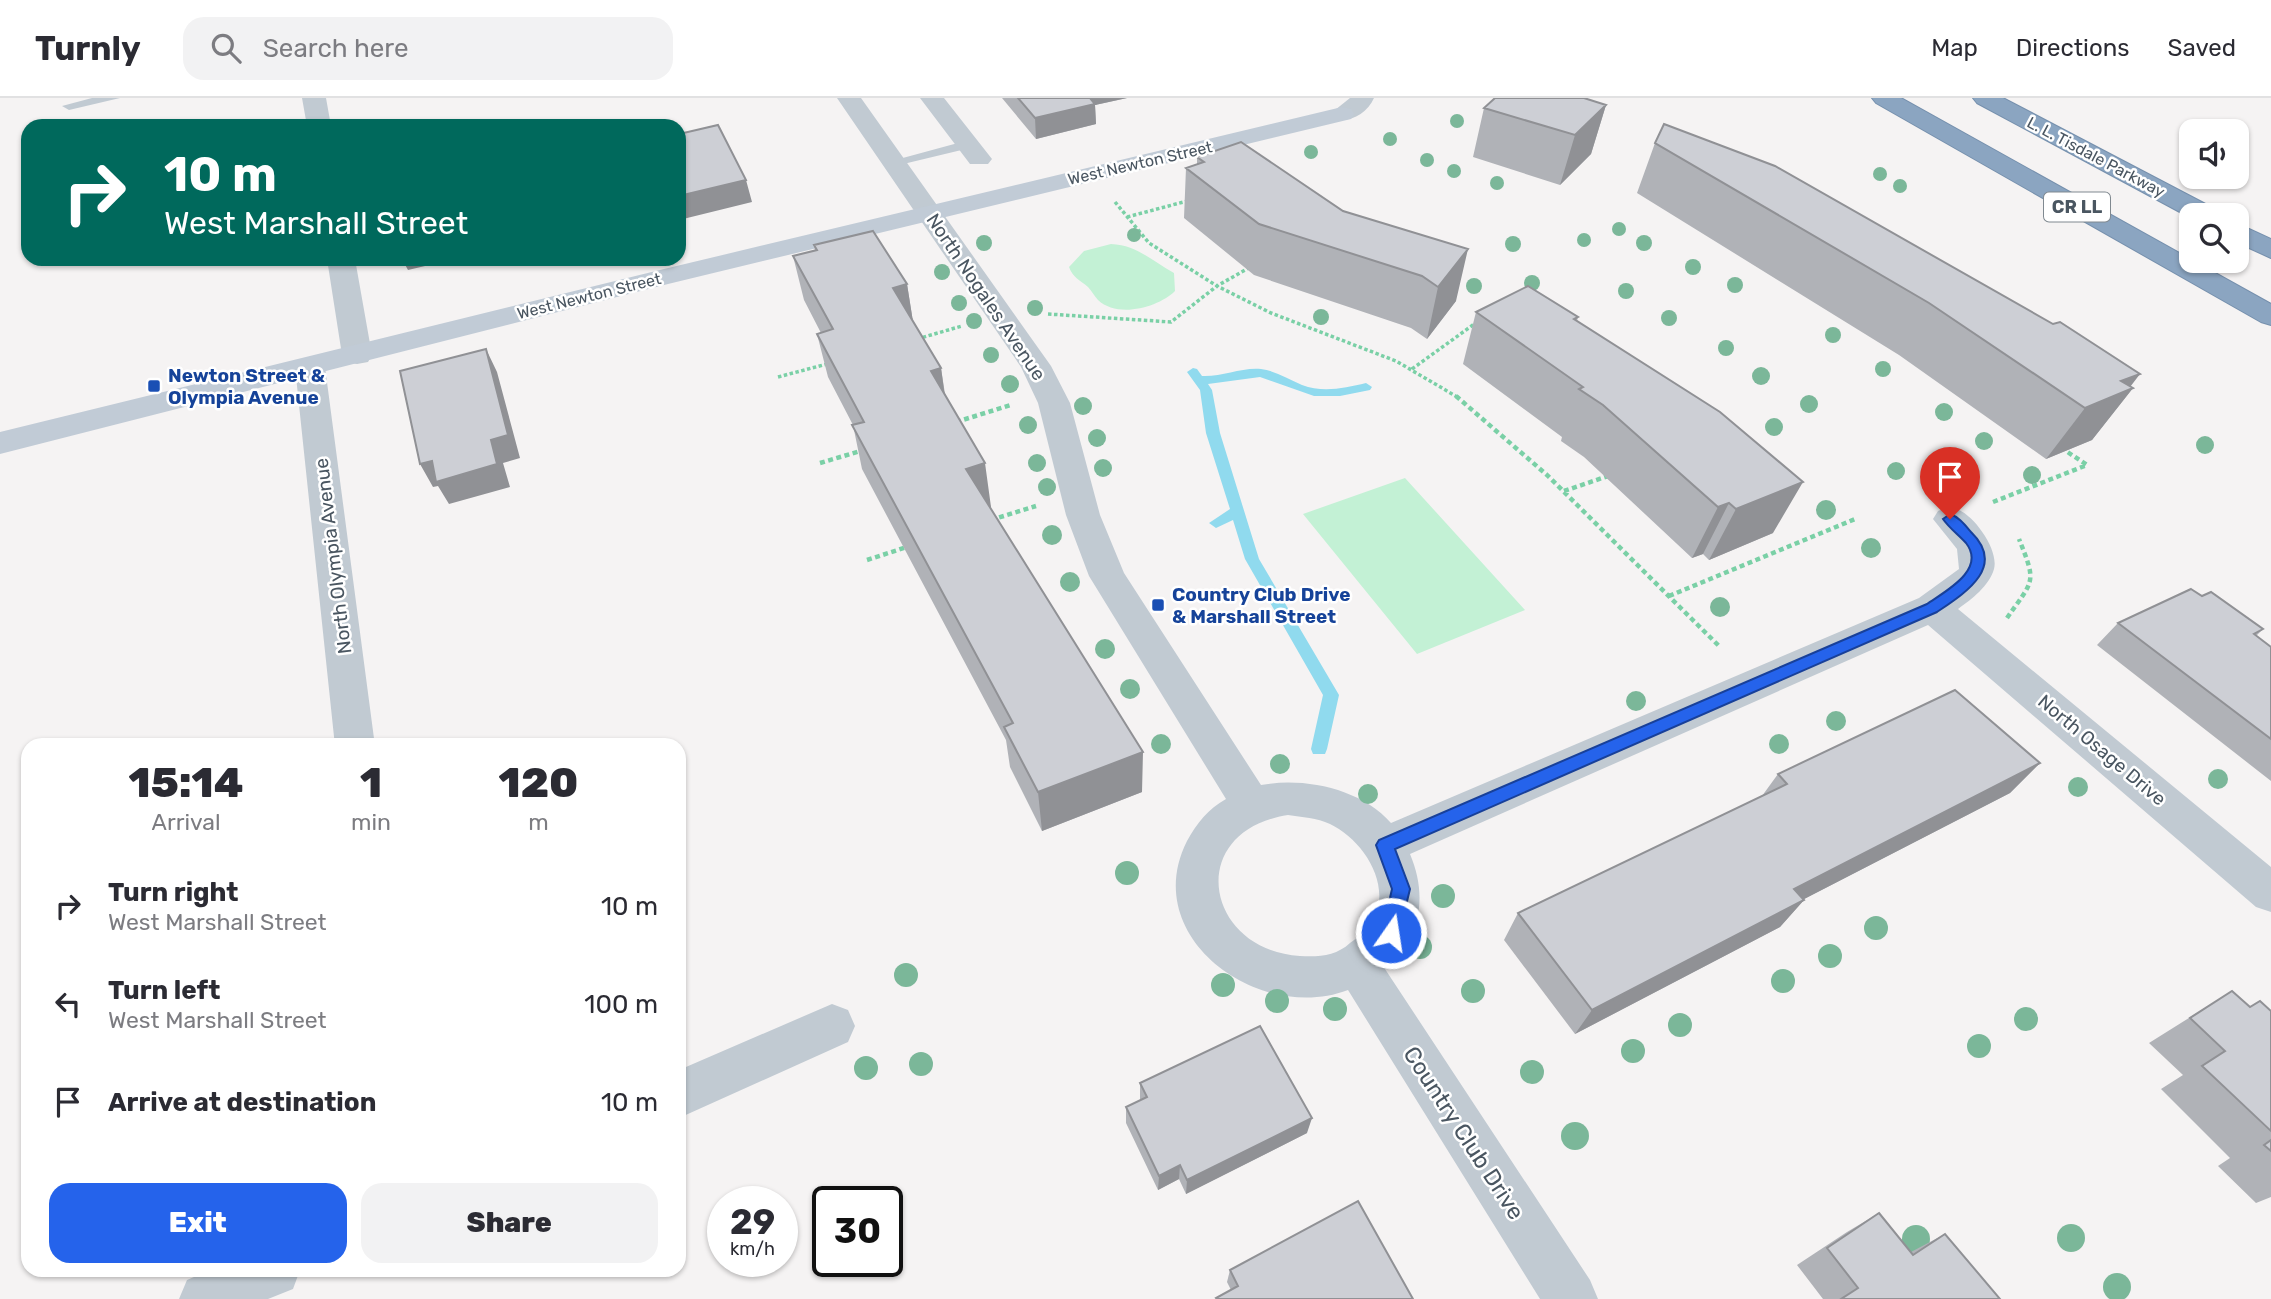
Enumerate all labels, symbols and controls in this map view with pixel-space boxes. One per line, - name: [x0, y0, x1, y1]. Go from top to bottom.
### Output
- search box: [183, 17, 673, 80]
- text: Turnly: [35, 29, 141, 68]
- icon: search: [207, 29, 245, 67]
- text: Search here: [263, 33, 409, 64]
- text: Map: [1931, 34, 1978, 62]
- text: Directions: [2016, 34, 2129, 62]
- text: Saved: [2167, 34, 2236, 62]
- street label: L. L. Tisdale Parkway: [2024, 113, 2168, 201]
- map controls: [2179, 119, 2249, 273]
- button: sound: [2179, 119, 2249, 189]
- street label: West Newton Street: [1066, 137, 1214, 189]
- text: 10 m: [164, 145, 277, 203]
- icon: right: [49, 147, 140, 238]
- road number: CR LL: [2044, 192, 2110, 222]
- button: search: [2179, 203, 2249, 273]
- text: West Marshall Street: [164, 204, 468, 242]
- street label: North Nogales Avenue: [922, 209, 1050, 385]
- street label: West Newton Street: [515, 269, 663, 323]
- place label: Newton Street & Olympia Avenue: [168, 364, 325, 409]
- marker: Newton Street & Olympia Avenue: [146, 378, 162, 394]
- pin: [1920, 447, 1980, 519]
- street label: North Olympia Avenue: [310, 457, 356, 655]
- icon: arrive: [1931, 458, 1969, 496]
- place label: Country Club Drive & Marshall Street: [1172, 583, 1351, 628]
- marker: Country Club Drive & Marshall Street: [1150, 597, 1166, 613]
- street label: North Osage Drive: [2033, 690, 2171, 810]
- text: 15:14: [129, 758, 244, 808]
- text: 1: [360, 758, 382, 808]
- text: 120: [499, 758, 578, 808]
- text: Arrival: [152, 808, 221, 836]
- text: min: [351, 808, 391, 836]
- text: m: [528, 808, 549, 836]
- text: Turn right: [108, 877, 238, 908]
- icon: right: [49, 887, 87, 925]
- text: 10 m: [601, 891, 658, 922]
- position arrow: [1354, 896, 1428, 970]
- text: West Marshall Street: [108, 908, 327, 936]
- text: Turn left: [108, 975, 220, 1006]
- icon: left: [49, 985, 87, 1023]
- text: 100 m: [584, 989, 658, 1020]
- text: West Marshall Street: [108, 1006, 327, 1034]
- street label: Country Club Drive: [1398, 1041, 1530, 1225]
- icon: arrive: [49, 1083, 87, 1121]
- text: Arrive at destination: [108, 1087, 376, 1118]
- text: 10 m: [601, 1087, 658, 1118]
- button: Exit: [49, 1183, 347, 1263]
- button: Share: [361, 1183, 658, 1263]
- speed limit sign: 30: [812, 1186, 903, 1277]
- text: 29: [730, 1201, 775, 1243]
- text: km/h: [730, 1238, 775, 1260]

